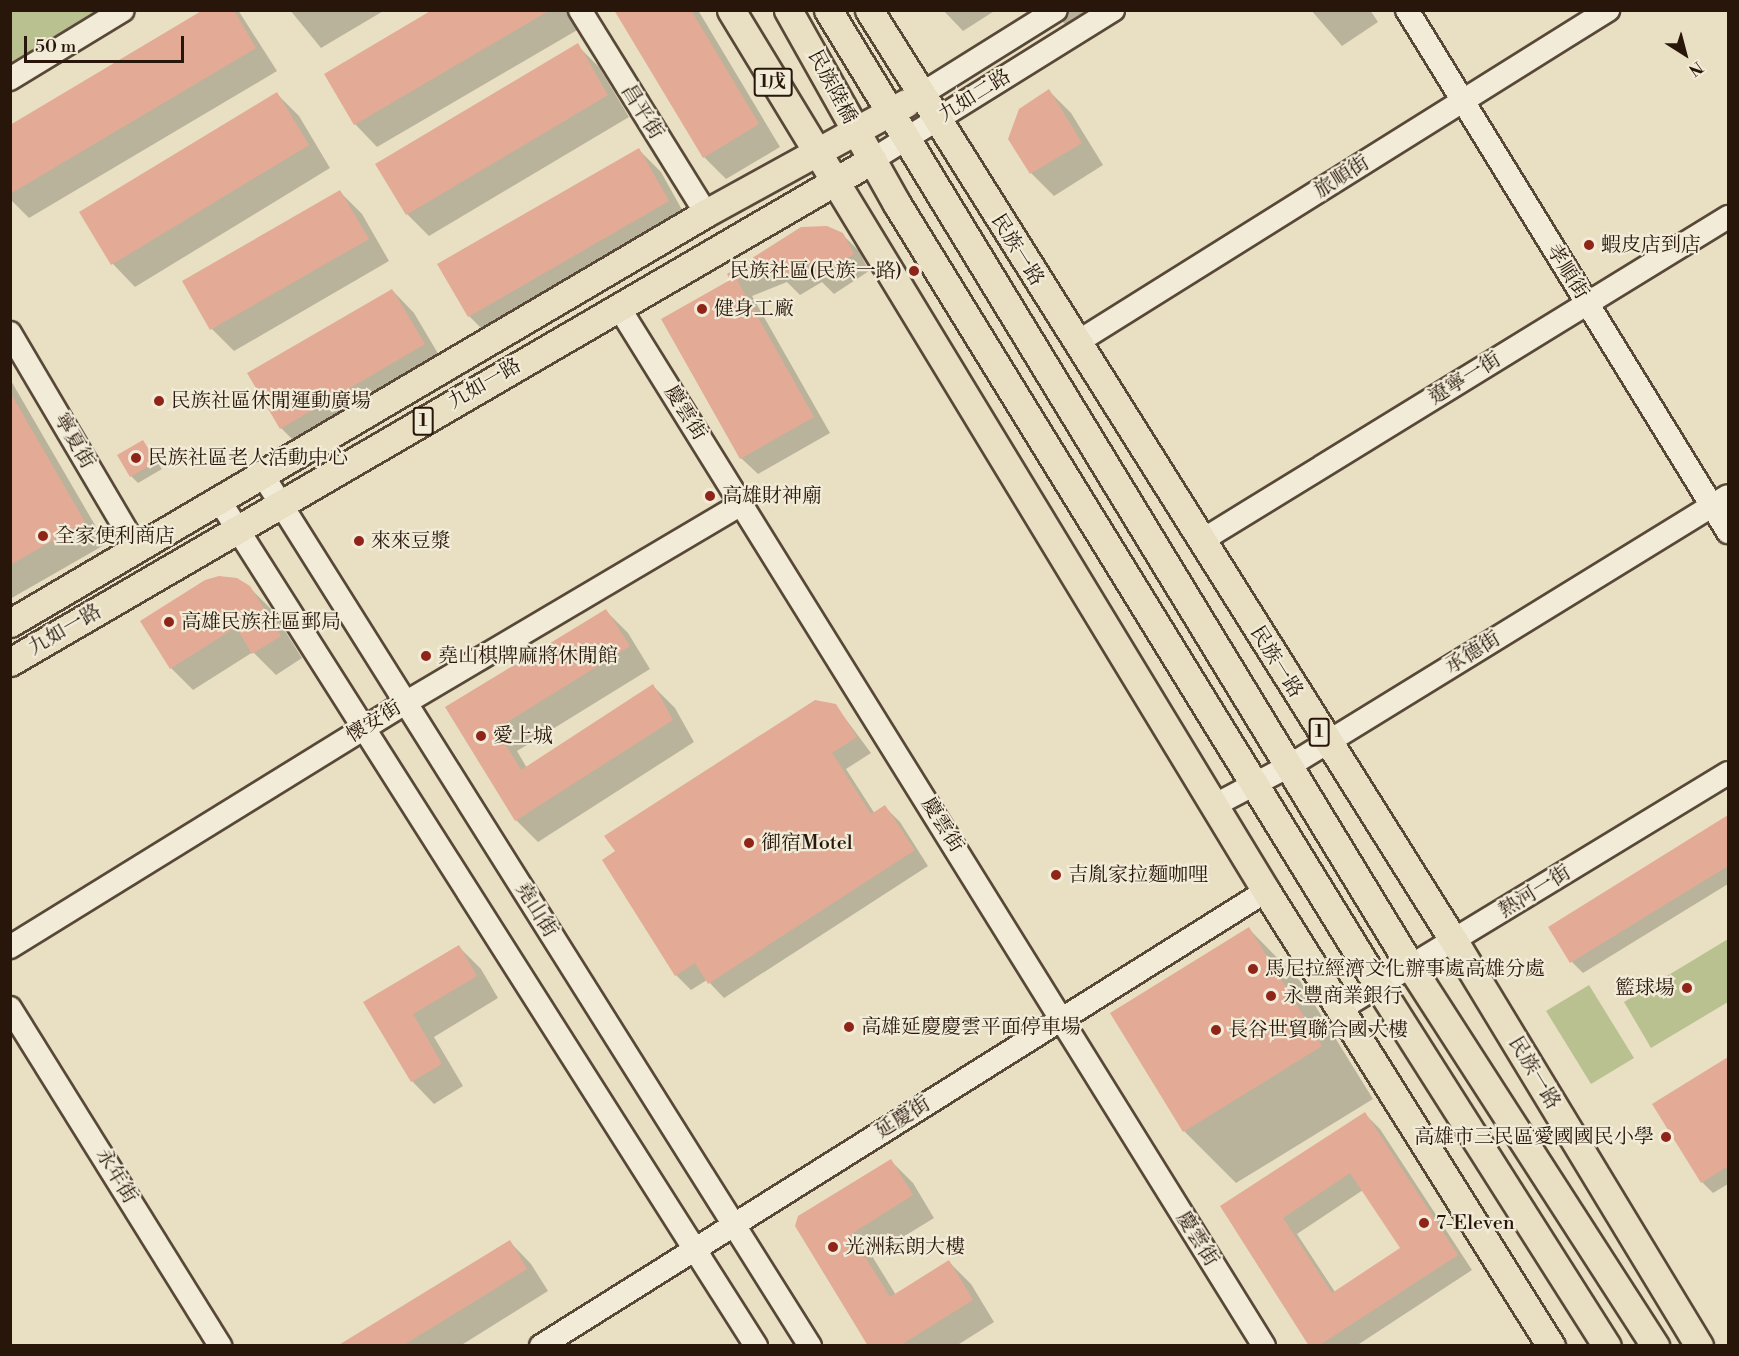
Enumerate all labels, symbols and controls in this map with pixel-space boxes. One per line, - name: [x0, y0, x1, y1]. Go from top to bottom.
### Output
- scale bar: [27, 24, 188, 62]
- north arrow: [1655, 24, 1715, 84]
- text: 50 m: [35, 35, 76, 58]
- street label: 民族陸橋: [803, 46, 861, 128]
- text: N: [1685, 57, 1707, 80]
- street label: 九如二路: [935, 65, 1015, 127]
- road number: 1戊: [754, 67, 792, 97]
- street label: 昌平街: [616, 80, 668, 144]
- street label: 旅順街: [1310, 151, 1374, 203]
- street label: 民族一路: [986, 210, 1048, 290]
- place label: 蝦皮店到店: [1601, 233, 1701, 257]
- marker: 蝦皮店到店: [1582, 238, 1596, 252]
- street label: 孝順街: [1541, 240, 1593, 304]
- place label: 民族社區(民族一路): [730, 259, 902, 283]
- marker: 民族社區(民族一路): [907, 264, 921, 278]
- place label: 健身工廠: [714, 297, 794, 321]
- marker: 健身工廠: [695, 302, 709, 316]
- street label: 遼寧一街: [1425, 348, 1505, 410]
- street label: 九如一路: [444, 354, 526, 414]
- street label: 慶雲街: [659, 381, 711, 445]
- place label: 民族社區休閒運動廣場: [171, 389, 371, 413]
- marker: 民族社區休閒運動廣場: [152, 394, 166, 408]
- road number: 1: [412, 406, 434, 436]
- street label: 寧夏街: [49, 409, 99, 473]
- place label: 民族社區老人活動中心: [148, 446, 348, 470]
- marker: 民族社區老人活動中心: [129, 451, 143, 465]
- place label: 高雄財神廟: [722, 484, 822, 508]
- marker: 高雄財神廟: [703, 489, 717, 503]
- place label: 全家便利商店: [55, 524, 175, 548]
- marker: 全家便利商店: [36, 529, 50, 543]
- place label: 來來豆漿: [371, 529, 451, 553]
- marker: 來來豆漿: [352, 534, 366, 548]
- street label: 九如一路: [24, 600, 106, 660]
- place label: 高雄民族社區郵局: [181, 610, 341, 634]
- marker: 高雄民族社區郵局: [162, 615, 176, 629]
- street label: 民族一路: [1245, 622, 1307, 702]
- street label: 承德街: [1441, 627, 1505, 679]
- place label: 堯山棋牌麻將休閒館: [438, 644, 618, 668]
- marker: 堯山棋牌麻將休閒館: [419, 649, 433, 663]
- street label: 懷安街: [342, 696, 406, 748]
- road number: 1: [1308, 717, 1330, 747]
- place label: 愛上城: [493, 724, 553, 748]
- marker: 愛上城: [474, 729, 488, 743]
- street label: 慶雲街: [916, 793, 968, 857]
- place label: 御宿Motel: [761, 831, 853, 855]
- marker: 御宿Motel: [742, 836, 756, 850]
- street label: 熱河一街: [1495, 861, 1575, 923]
- place label: 吉胤家拉麵咖哩: [1068, 863, 1208, 887]
- marker: 吉胤家拉麵咖哩: [1049, 868, 1063, 882]
- street label: 堯山街: [510, 878, 562, 942]
- place label: 馬尼拉經濟文化辦事處高雄分處: [1265, 957, 1545, 981]
- marker: 馬尼拉經濟文化辦事處高雄分處: [1246, 962, 1260, 976]
- place label: 籃球場: [1615, 976, 1675, 1000]
- marker: 籃球場: [1680, 981, 1694, 995]
- place label: 永豐商業銀行: [1283, 984, 1403, 1008]
- marker: 永豐商業銀行: [1264, 989, 1278, 1003]
- place label: 高雄延慶慶雲平面停車場: [861, 1015, 1081, 1039]
- place label: 長谷世貿聯合國大樓: [1228, 1018, 1408, 1042]
- marker: 高雄延慶慶雲平面停車場: [842, 1020, 856, 1034]
- marker: 長谷世貿聯合國大樓: [1209, 1023, 1223, 1037]
- street label: 民族一路: [1503, 1033, 1565, 1113]
- street label: 延慶街: [871, 1092, 935, 1144]
- place label: 高雄市三民區愛國國民小學: [1414, 1125, 1654, 1149]
- marker: 高雄市三民區愛國國民小學: [1659, 1130, 1673, 1144]
- street label: 永年街: [90, 1144, 142, 1208]
- street label: 慶雲街: [1171, 1207, 1223, 1271]
- place label: 7-Eleven: [1436, 1211, 1515, 1235]
- marker: 7-Eleven: [1417, 1216, 1431, 1230]
- place label: 光洲耘朗大樓: [845, 1235, 965, 1259]
- marker: 光洲耘朗大樓: [826, 1240, 840, 1254]

